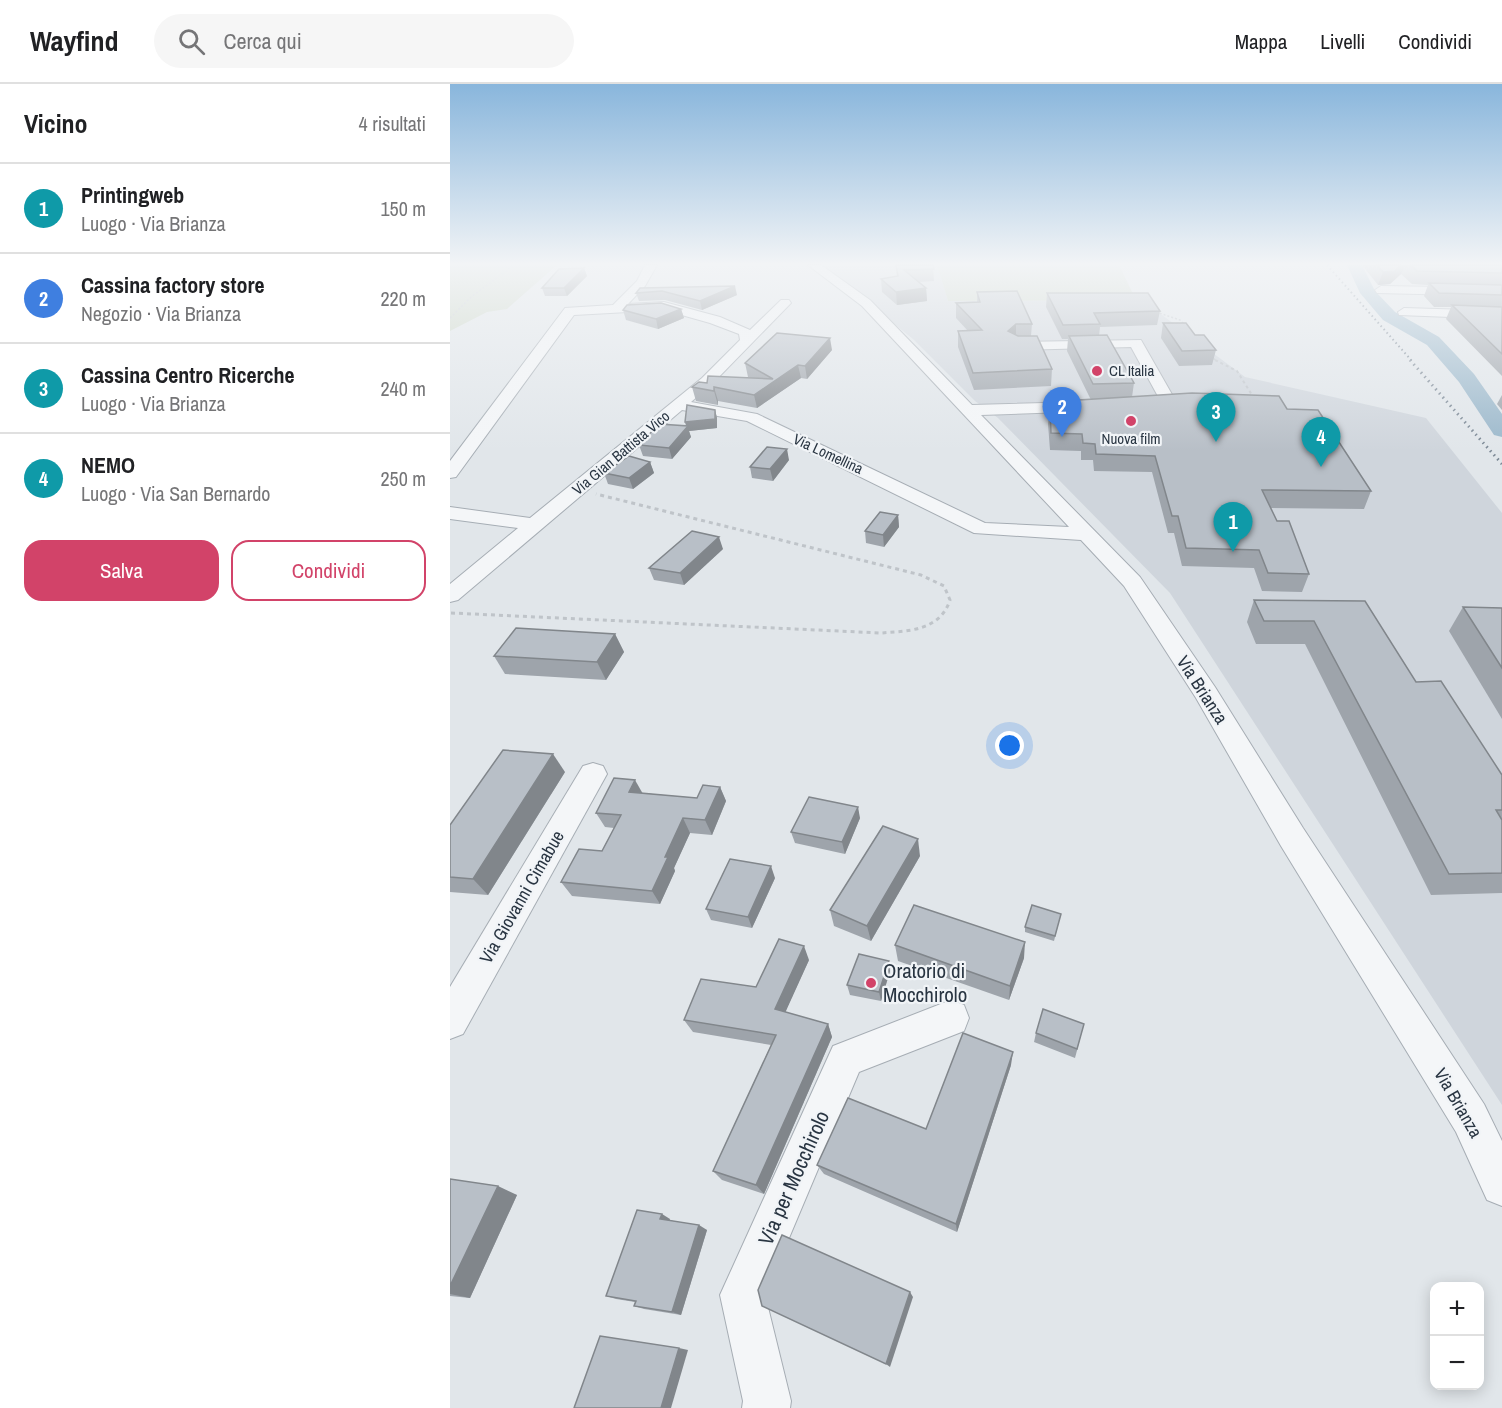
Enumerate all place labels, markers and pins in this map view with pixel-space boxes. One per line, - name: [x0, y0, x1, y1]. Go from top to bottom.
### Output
- place label: CL Italia: [1109, 360, 1155, 381]
- marker: CL Italia: [1090, 364, 1104, 378]
- pin: 2: [1042, 388, 1082, 437]
- pin: 3: [1196, 392, 1236, 442]
- marker: Nuova film: [1124, 414, 1138, 428]
- pin: 4: [1302, 418, 1340, 467]
- place label: Nuova film: [1102, 428, 1160, 449]
- pin: 1: [1214, 502, 1252, 552]
- place label: Oratorio di Mocchirolo: [883, 956, 967, 1009]
- marker: Oratorio di Mocchirolo: [864, 976, 878, 990]

